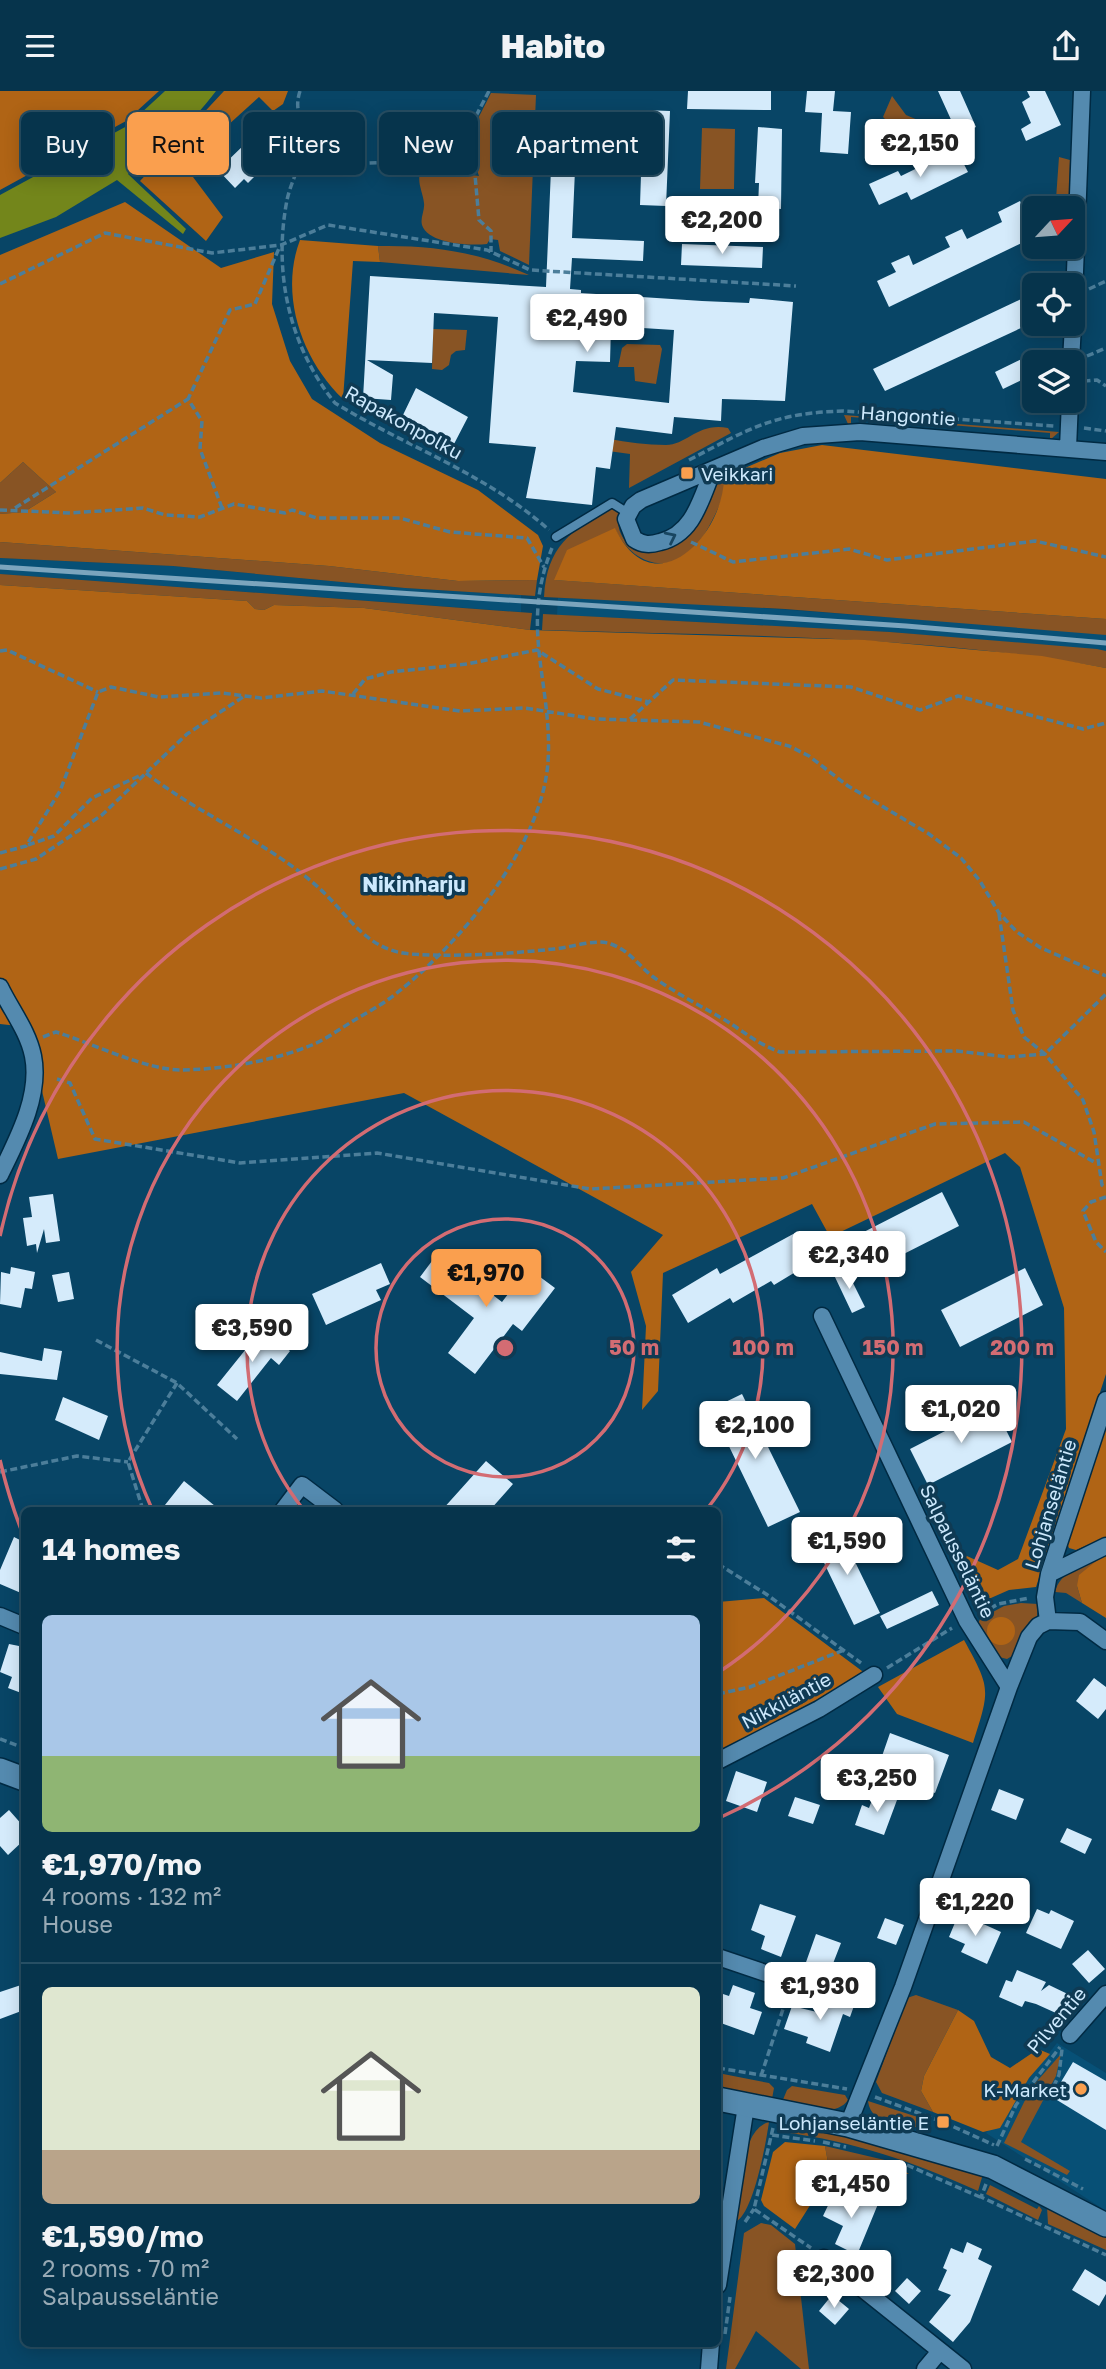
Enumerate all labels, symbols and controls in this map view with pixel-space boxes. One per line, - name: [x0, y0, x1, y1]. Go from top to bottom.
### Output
- icon: menu: [21, 27, 59, 65]
- text: Habito: [501, 27, 605, 65]
- icon: share: [1047, 27, 1085, 65]
- chip: Buy: [21, 112, 113, 175]
- chip: Rent: [127, 112, 229, 175]
- chip: Filters: [243, 112, 365, 175]
- chip: New: [379, 112, 478, 175]
- chip: Apartment: [492, 112, 663, 175]
- pin: €2,150: [863, 119, 977, 179]
- text: €2,150: [881, 128, 959, 156]
- north arrow: [1022, 196, 1085, 259]
- map controls: [1022, 196, 1085, 413]
- pin: €2,200: [665, 197, 779, 256]
- text: €2,200: [681, 205, 763, 233]
- button: locate: [1022, 273, 1085, 336]
- pin: €2,490: [530, 295, 644, 354]
- text: €2,490: [546, 303, 628, 331]
- button: layers: [1022, 350, 1085, 413]
- street label: Rapakonpolku: [341, 380, 467, 464]
- street label: Hangontie: [860, 400, 956, 430]
- place label: Veikkari: [701, 462, 773, 485]
- marker: Veikkari: [679, 465, 695, 481]
- one-way arrow: [664, 531, 676, 545]
- district label: Nikinharju: [362, 871, 466, 897]
- pin: €2,340: [792, 1231, 906, 1291]
- text: €2,340: [809, 1240, 889, 1268]
- pin: €1,970: [429, 1249, 543, 1309]
- text: €1,970: [447, 1258, 525, 1286]
- pin: €3,590: [195, 1305, 309, 1364]
- text: €3,590: [211, 1313, 293, 1341]
- text: 50 m: [609, 1334, 659, 1360]
- text: 100 m: [732, 1334, 794, 1360]
- text: 150 m: [863, 1334, 923, 1360]
- text: 200 m: [990, 1334, 1054, 1360]
- centre of rings: [493, 1336, 517, 1360]
- pin: €1,020: [904, 1385, 1018, 1445]
- text: €1,020: [921, 1394, 1001, 1422]
- pin: €2,100: [698, 1401, 812, 1461]
- text: €2,100: [715, 1410, 795, 1438]
- street label: Lohjanseläntie: [1019, 1436, 1081, 1572]
- street label: Salpausseläntie: [916, 1480, 1000, 1622]
- pin: €1,590: [790, 1517, 904, 1577]
- text: €1,590: [807, 1526, 887, 1554]
- icon: filters: [662, 1530, 700, 1568]
- text: 14 homes: [42, 1531, 181, 1567]
- icon: home: [308, 1661, 434, 1787]
- street label: Nikkiläntie: [737, 1667, 835, 1733]
- pin: €3,250: [820, 1755, 934, 1814]
- text: €3,250: [837, 1763, 917, 1791]
- text: €1,970/mo: [42, 1846, 202, 1882]
- pin: €1,220: [918, 1878, 1032, 1938]
- text: 4 rooms · 132 m²: [42, 1882, 221, 1910]
- text: €1,220: [936, 1887, 1014, 1915]
- text: House: [42, 1910, 113, 1938]
- pin: €1,930: [763, 1962, 877, 2022]
- text: €1,930: [780, 1971, 860, 1999]
- street label: Pilventie: [1022, 1982, 1090, 2058]
- icon: home: [308, 2033, 434, 2159]
- place label: K-Market: [983, 2078, 1067, 2101]
- marker: K-Market: [1073, 2081, 1089, 2097]
- place label: Lohjanseläntie E: [778, 2111, 929, 2134]
- marker: Lohjanseläntie E: [935, 2114, 951, 2130]
- pin: €1,450: [794, 2161, 908, 2220]
- text: €1,450: [812, 2169, 890, 2197]
- text: €1,590/mo: [42, 2218, 204, 2254]
- pin: €2,300: [777, 2251, 891, 2310]
- text: 2 rooms · 70 m²: [42, 2254, 209, 2282]
- text: €2,300: [793, 2259, 875, 2287]
- text: Salpausseläntie: [42, 2282, 219, 2310]

